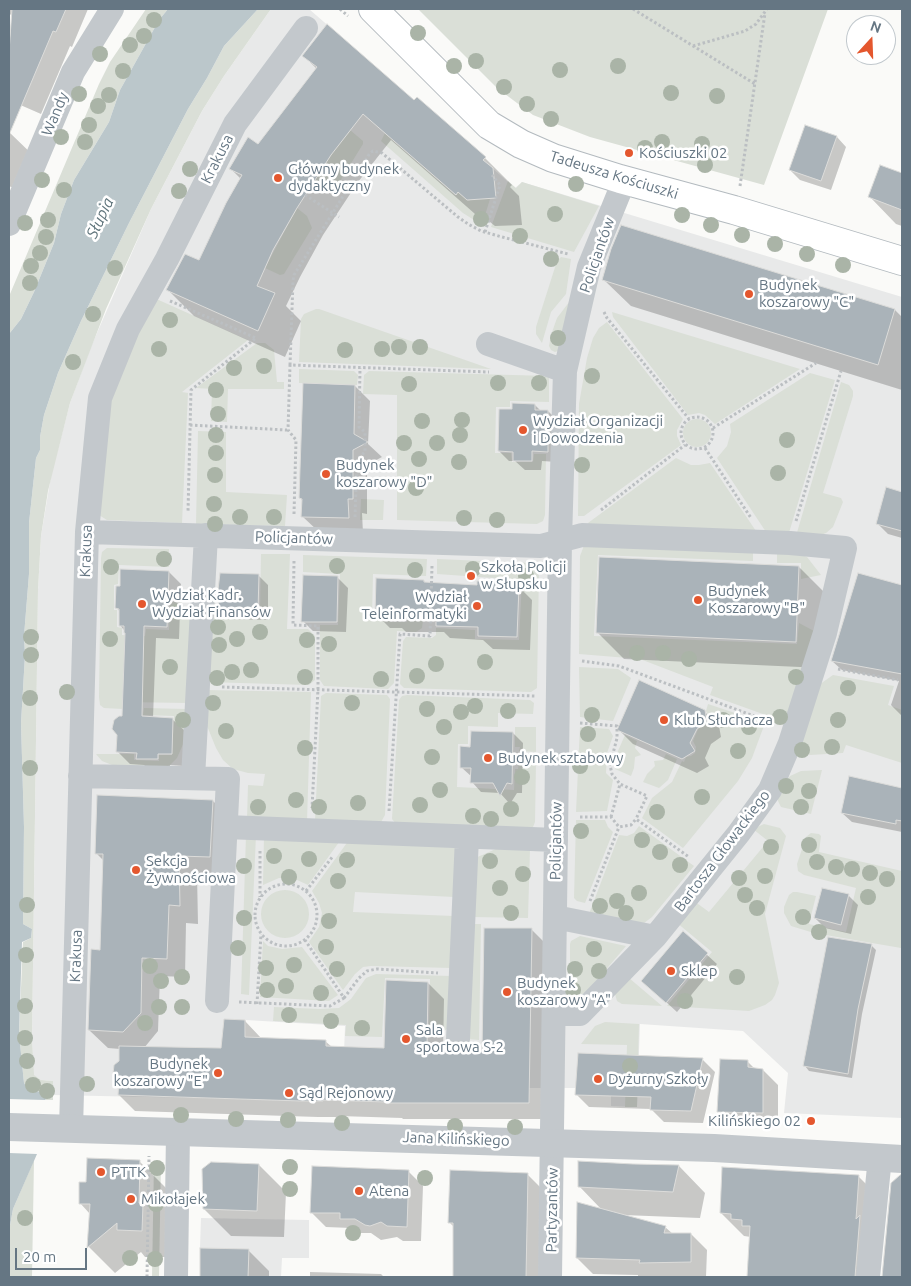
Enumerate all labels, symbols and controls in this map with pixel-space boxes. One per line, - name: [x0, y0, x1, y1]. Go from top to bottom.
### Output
- north arrow: [846, 15, 896, 65]
- text: N: [868, 18, 883, 36]
- street label: Wandy: [38, 89, 72, 139]
- street label: Krakusa: [197, 131, 237, 187]
- place label: Kościuszki 02: [639, 144, 727, 162]
- street label: Tadeusza Kościuszki: [547, 147, 681, 203]
- marker: Kościuszki 02: [623, 147, 635, 159]
- place label: Główny budynek dydaktyczny: [288, 160, 399, 195]
- marker: Główny budynek dydaktyczny: [272, 172, 284, 184]
- water label: Słupia: [82, 195, 118, 241]
- street label: Policjantów: [576, 215, 618, 295]
- place label: Budynek koszarowy "C": [759, 276, 854, 311]
- marker: Budynek koszarowy "C": [743, 288, 755, 300]
- place label: Wydział Organizacji i Dowodzenia: [533, 412, 663, 447]
- marker: Wydział Organizacji i Dowodzenia: [517, 424, 529, 436]
- place label: Budynek koszarowy "D": [336, 456, 433, 491]
- marker: Budynek koszarowy "D": [320, 468, 332, 480]
- street label: Krakusa: [76, 524, 96, 578]
- street label: Policjantów: [255, 528, 333, 548]
- place label: Szkoła Policji w Słupsku: [481, 558, 566, 593]
- marker: Szkoła Policji w Słupsku: [465, 570, 477, 582]
- place label: Budynek Koszarowy "B": [708, 582, 805, 617]
- place label: Wydział Kadr. Wydział Finansów: [152, 586, 271, 621]
- place label: Wydział Teleinformatyki: [362, 588, 467, 623]
- marker: Budynek Koszarowy "B": [692, 594, 704, 606]
- marker: Wydział Kadr. Wydział Finansów: [136, 598, 148, 610]
- marker: Wydział Teleinformatyki: [471, 600, 483, 612]
- place label: Klub Słuchacza: [674, 711, 773, 729]
- marker: Klub Słuchacza: [658, 714, 670, 726]
- place label: Budynek sztabowy: [498, 749, 624, 767]
- marker: Budynek sztabowy: [482, 752, 494, 764]
- street label: Bartosza Głowackiego: [670, 786, 774, 916]
- street label: Policjantów: [546, 802, 566, 880]
- place label: Sekcja Żywnościowa: [146, 852, 236, 887]
- marker: Sekcja Żywnościowa: [130, 864, 142, 876]
- street label: Krakusa: [66, 929, 86, 983]
- place label: Sklep: [681, 962, 717, 980]
- marker: Sklep: [665, 965, 677, 977]
- place label: Budynek koszarowy "A": [517, 974, 611, 1009]
- marker: Budynek koszarowy "A": [501, 986, 513, 998]
- place label: Sala sportowa S-2: [416, 1021, 504, 1056]
- marker: Sala sportowa S-2: [400, 1033, 412, 1045]
- place label: Budynek koszarowy "E": [113, 1055, 208, 1090]
- marker: Budynek koszarowy "E": [212, 1067, 224, 1079]
- place label: Dyżurny Szkoły: [608, 1070, 708, 1088]
- marker: Dyżurny Szkoły: [592, 1073, 604, 1085]
- place label: Sąd Rejonowy: [299, 1084, 393, 1102]
- marker: Sąd Rejonowy: [283, 1087, 295, 1099]
- place label: Kilińskiego 02: [708, 1112, 801, 1130]
- marker: Kilińskiego 02: [805, 1115, 817, 1127]
- street label: Jana Kilińskiego: [402, 1128, 510, 1150]
- place label: PTTK: [111, 1163, 146, 1181]
- marker: PTTK: [95, 1166, 107, 1178]
- street label: Partyzantów: [542, 1167, 562, 1253]
- place label: Atena: [369, 1182, 409, 1200]
- marker: Atena: [353, 1185, 365, 1197]
- place label: Mikołajek: [141, 1190, 205, 1208]
- marker: Mikołajek: [125, 1193, 137, 1205]
- scale bar: [18, 1238, 90, 1270]
- text: 20 m: [23, 1248, 56, 1265]

